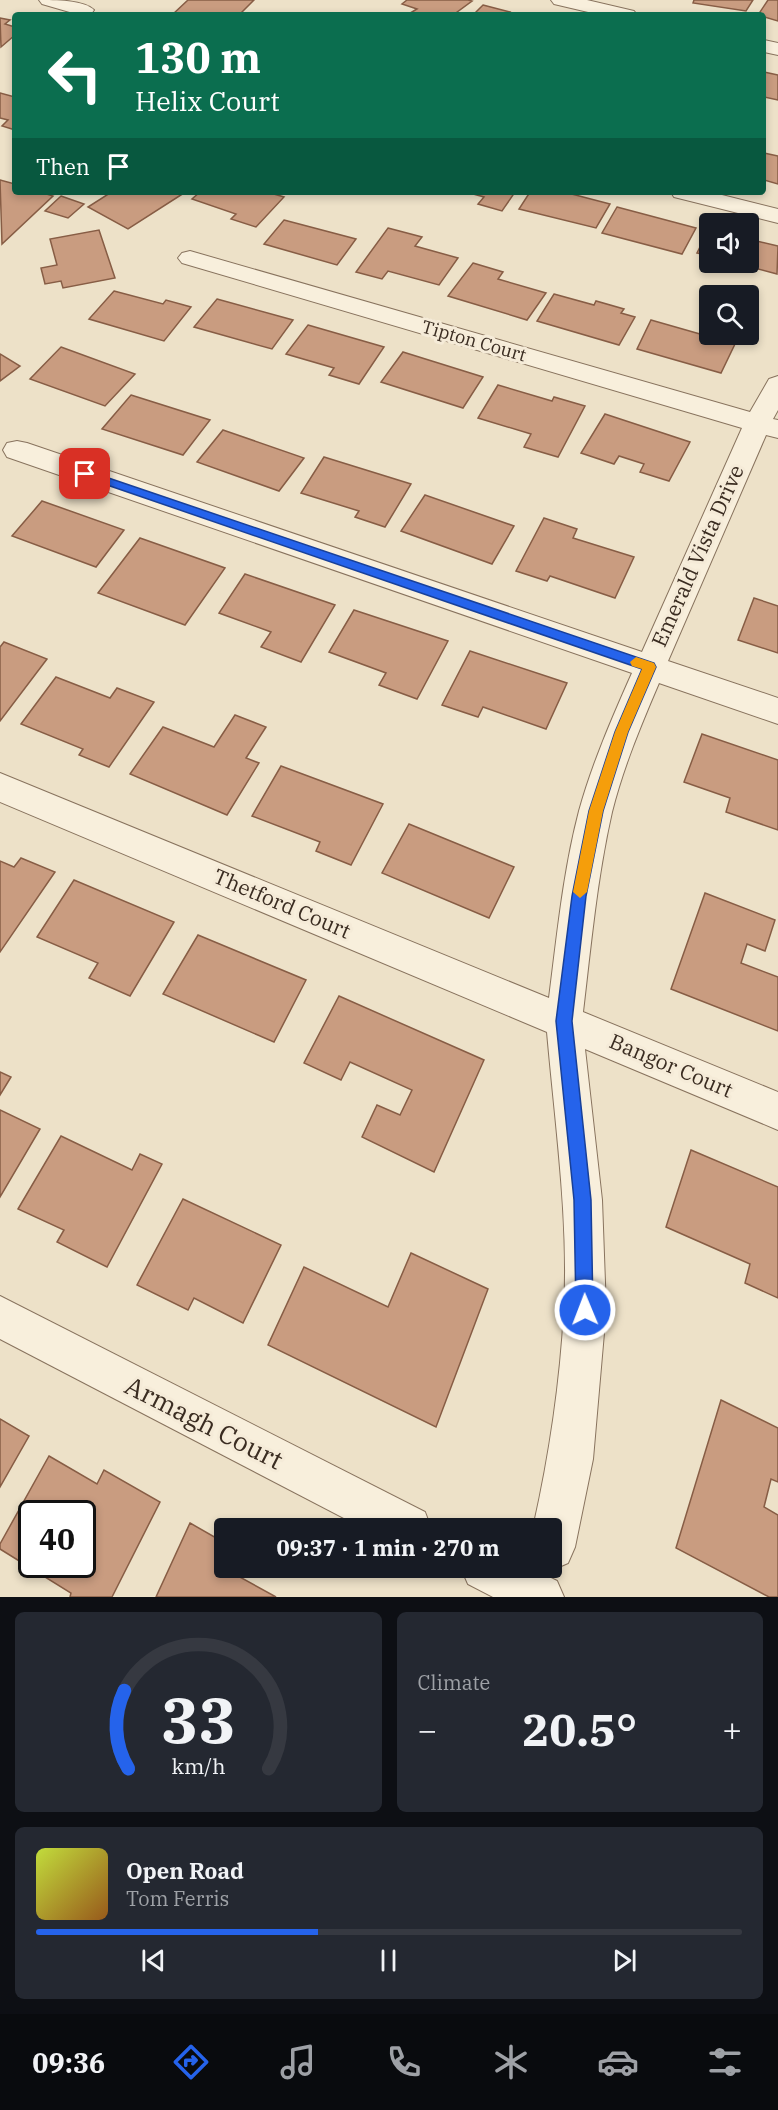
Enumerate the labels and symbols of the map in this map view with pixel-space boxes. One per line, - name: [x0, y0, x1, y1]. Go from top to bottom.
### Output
- street label: Tipton Court: [419, 315, 529, 366]
- pin: [59, 448, 110, 499]
- street label: Emerald Vista Drive: [644, 460, 750, 651]
- street label: Thetford Court: [209, 862, 355, 945]
- street label: Bangor Court: [605, 1027, 737, 1104]
- position arrow: [553, 1278, 617, 1342]
- street label: Armagh Court: [120, 1368, 289, 1477]
- speed limit sign: 40: [18, 1500, 96, 1578]

